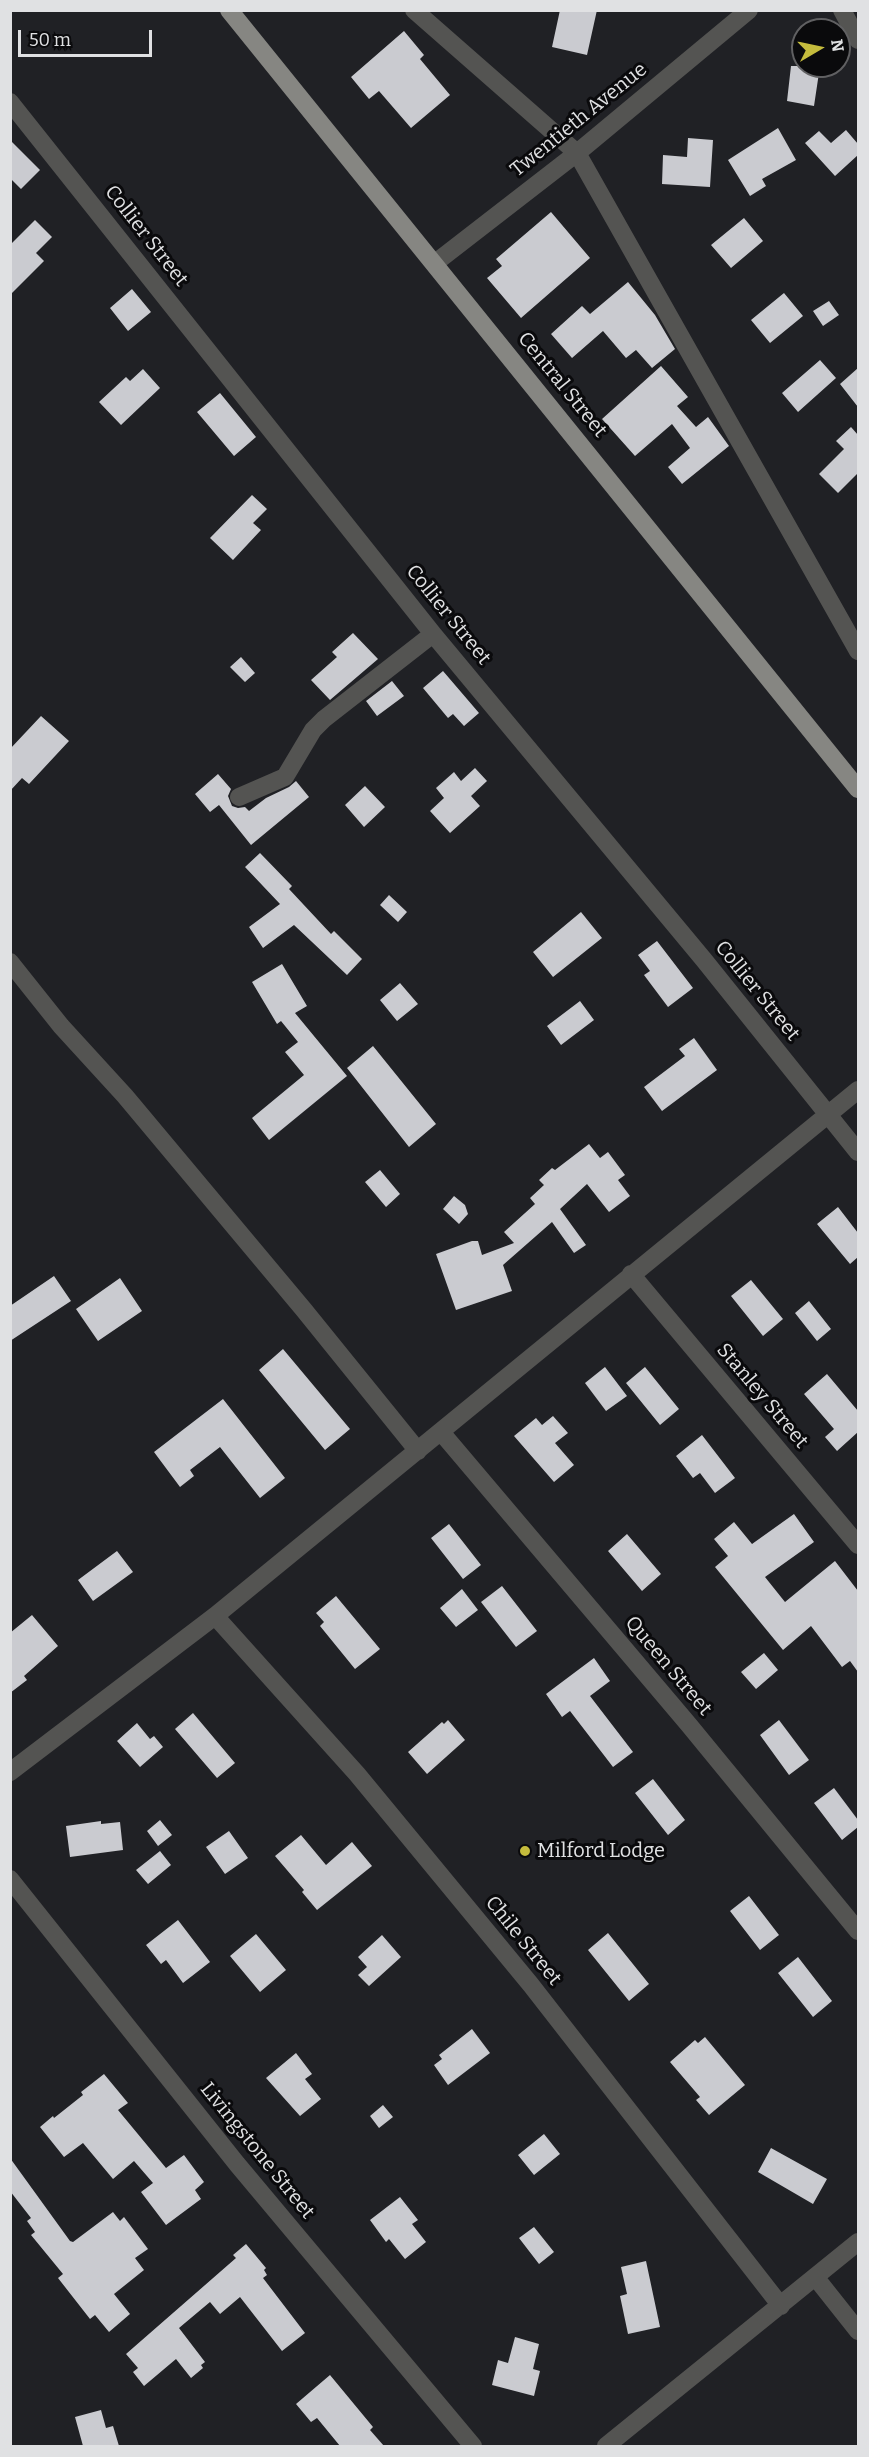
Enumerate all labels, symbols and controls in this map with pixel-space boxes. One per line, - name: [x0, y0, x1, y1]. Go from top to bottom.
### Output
- scale bar: [21, 18, 154, 56]
- north arrow: [791, 18, 851, 78]
- text: 50 m: [29, 29, 71, 51]
- text: N: [827, 38, 848, 53]
- street label: Twentieth Avenue: [506, 58, 652, 182]
- street label: Collier Street: [99, 181, 193, 291]
- street label: Central Street: [512, 327, 612, 443]
- street label: Collier Street: [400, 560, 496, 670]
- street label: Collier Street: [709, 936, 805, 1046]
- street label: Stanley Street: [711, 1339, 813, 1453]
- street label: Queen Street: [620, 1611, 716, 1721]
- place label: Milford Lodge: [537, 1839, 665, 1863]
- marker: Milford Lodge: [518, 1844, 532, 1858]
- street label: Chile Street: [480, 1892, 566, 1990]
- street label: Livingstone Street: [195, 2078, 319, 2224]

